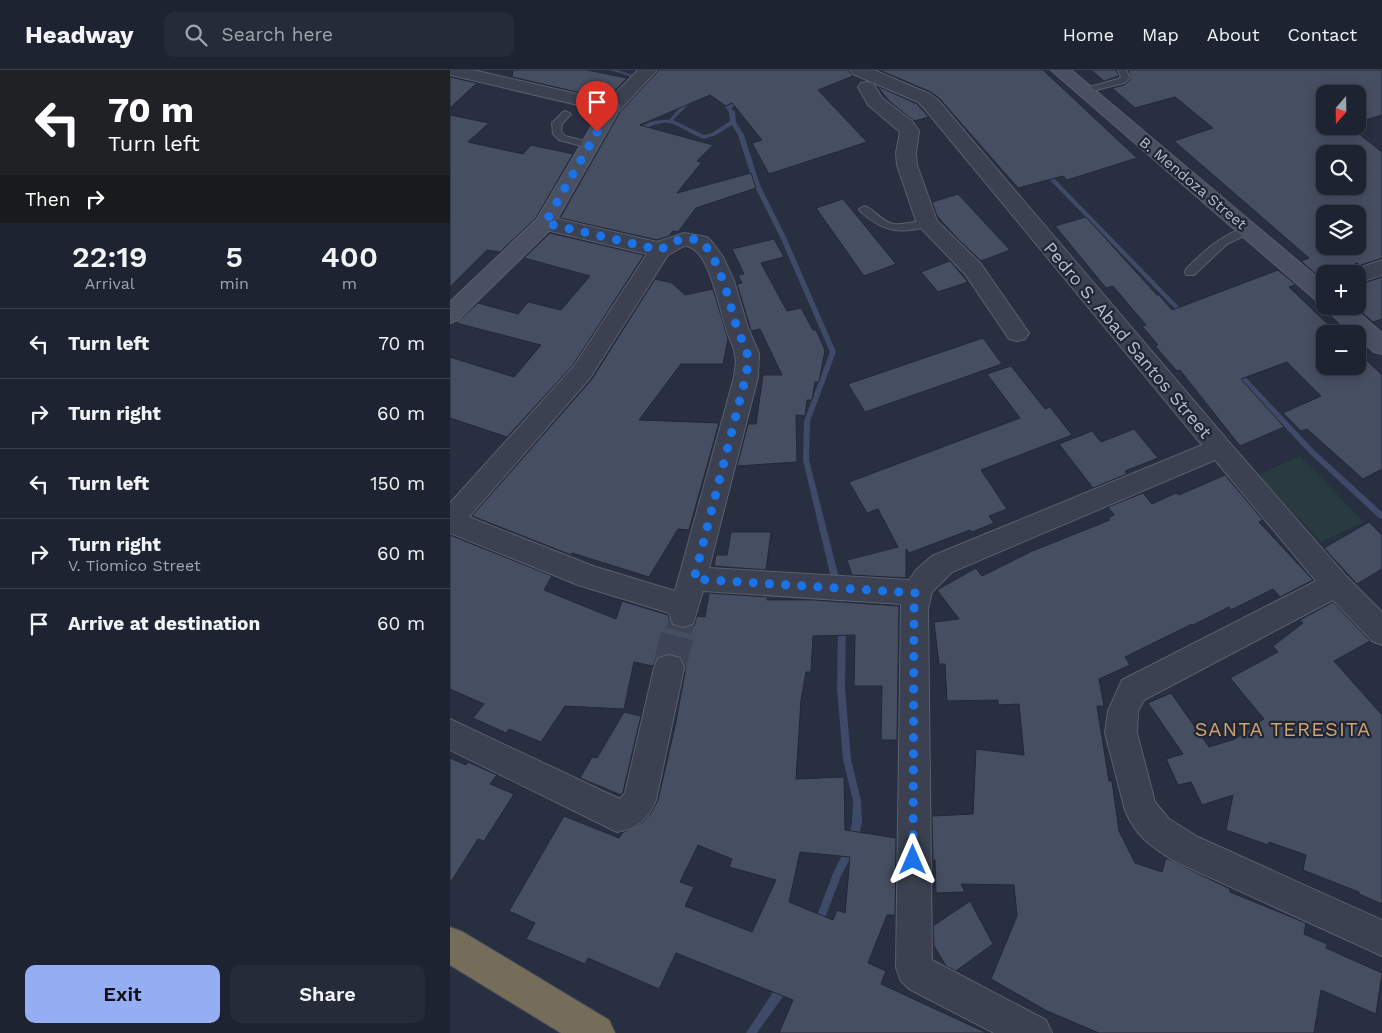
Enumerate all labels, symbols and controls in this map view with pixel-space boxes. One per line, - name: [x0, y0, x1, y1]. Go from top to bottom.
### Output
- search box: [164, 12, 514, 57]
- text: Headway: [25, 21, 134, 49]
- icon: search: [182, 21, 210, 49]
- text: Search here: [222, 23, 333, 46]
- text: Home: [1063, 24, 1114, 45]
- text: Map: [1142, 24, 1179, 45]
- text: About: [1207, 24, 1259, 45]
- text: Contact: [1287, 24, 1357, 45]
- pin: [576, 81, 618, 132]
- north arrow: [1316, 85, 1366, 135]
- map controls: [1316, 85, 1366, 375]
- icon: arrive: [583, 88, 611, 116]
- text: 70 m: [108, 89, 194, 131]
- icon: left: [25, 90, 90, 155]
- text: Turn left: [108, 131, 200, 156]
- street label: B. Mendoza Street: [1136, 133, 1251, 233]
- button: search: [1316, 145, 1366, 195]
- icon: right: [81, 185, 109, 213]
- text: Then: [25, 188, 71, 211]
- button: layers: [1316, 205, 1366, 255]
- street label: Pedro S. Abad Santos Street: [1040, 238, 1217, 443]
- text: 22:19: [72, 239, 147, 274]
- text: 5: [225, 239, 243, 274]
- text: 400: [321, 239, 378, 274]
- button: +: [1316, 265, 1366, 315]
- text: Arrival: [85, 274, 135, 293]
- text: min: [219, 274, 249, 293]
- text: m: [342, 274, 357, 293]
- button: −: [1316, 325, 1366, 375]
- icon: left: [25, 330, 53, 358]
- text: Turn left: [68, 332, 149, 355]
- text: 70 m: [378, 332, 425, 355]
- icon: right: [25, 400, 53, 428]
- text: Turn right: [68, 402, 161, 425]
- text: 60 m: [377, 402, 425, 425]
- icon: left: [25, 470, 53, 498]
- text: Turn left: [68, 472, 149, 495]
- text: 150 m: [370, 472, 425, 495]
- text: Turn right: [68, 533, 161, 556]
- icon: right: [25, 540, 53, 568]
- text: 60 m: [377, 542, 425, 565]
- text: V. Tiomico Street: [68, 556, 201, 575]
- icon: arrive: [25, 610, 53, 638]
- text: Arrive at destination: [68, 612, 260, 635]
- text: 60 m: [377, 612, 425, 635]
- district label: SANTA TERESITA: [1195, 717, 1371, 741]
- position arrow: [886, 833, 938, 885]
- button: Exit: [25, 965, 220, 1023]
- button: Share: [230, 965, 425, 1023]

